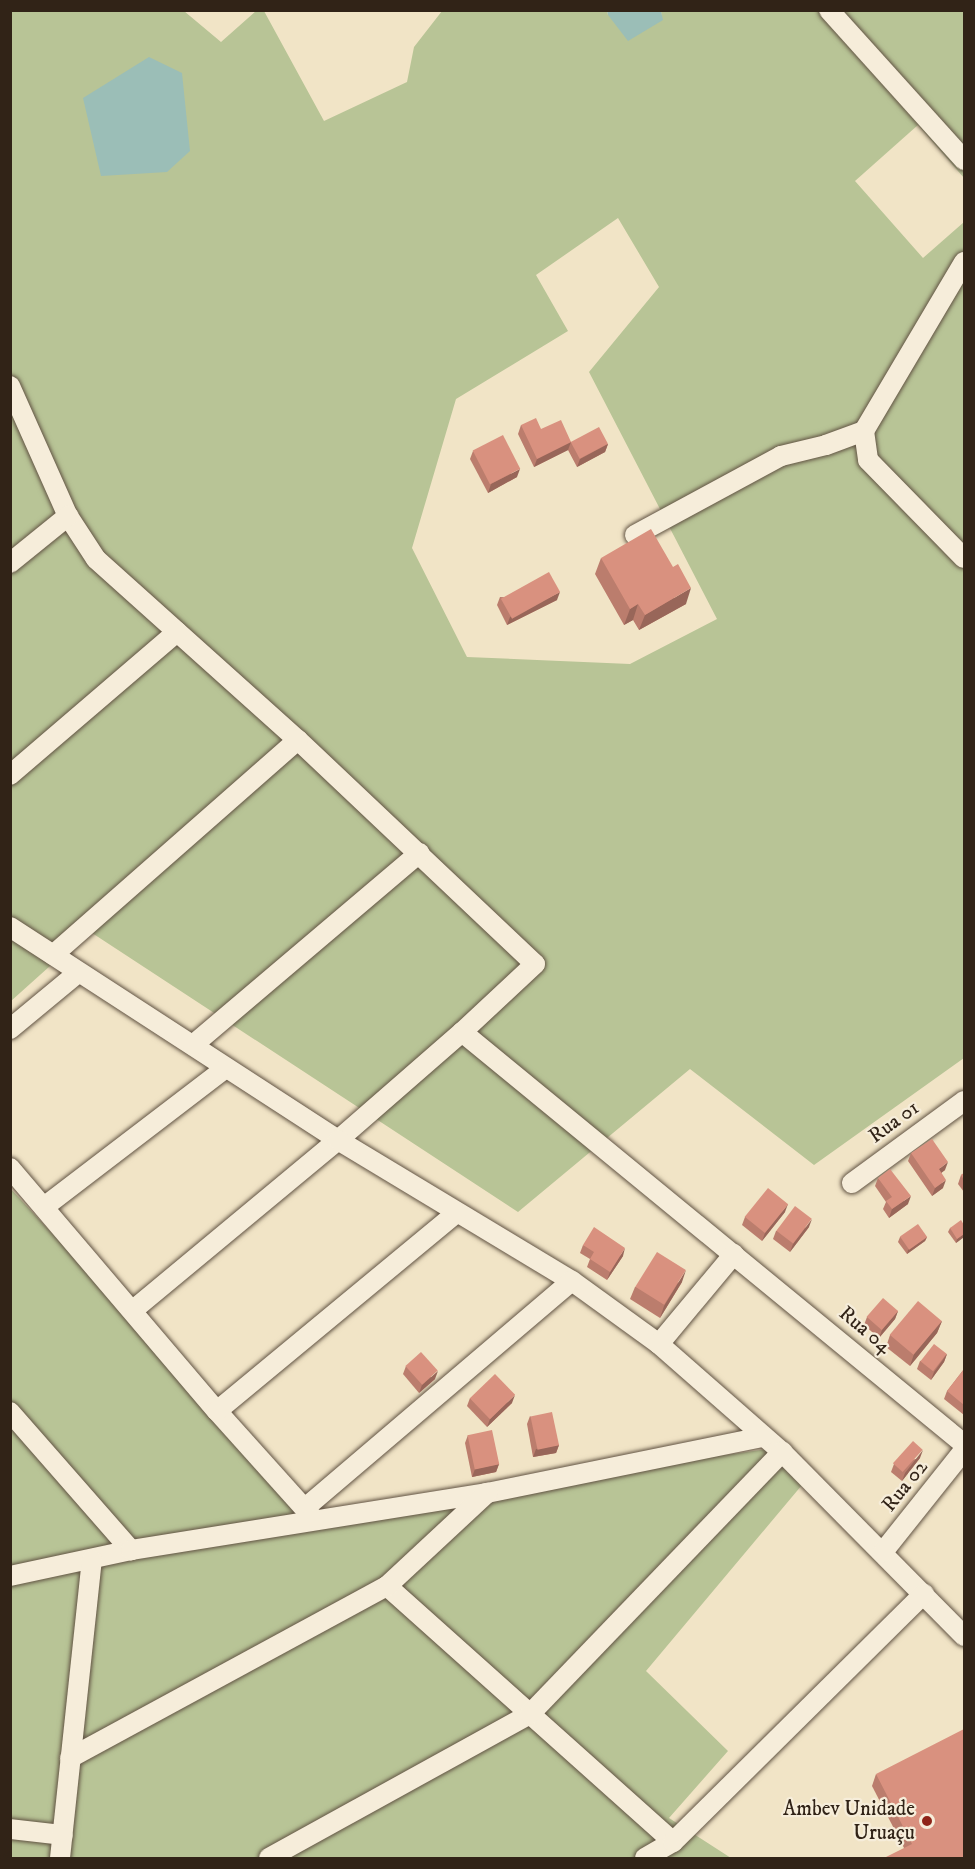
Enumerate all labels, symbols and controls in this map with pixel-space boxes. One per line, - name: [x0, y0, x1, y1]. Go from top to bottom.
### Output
- street label: Rua 01: [864, 1095, 924, 1149]
- street label: Rua 04: [834, 1301, 896, 1359]
- street label: Rua 02: [877, 1455, 933, 1517]
- place label: Ambev Unidade Uruaçu: [783, 1796, 915, 1846]
- marker: Ambev Unidade Uruaçu: [920, 1814, 934, 1828]

